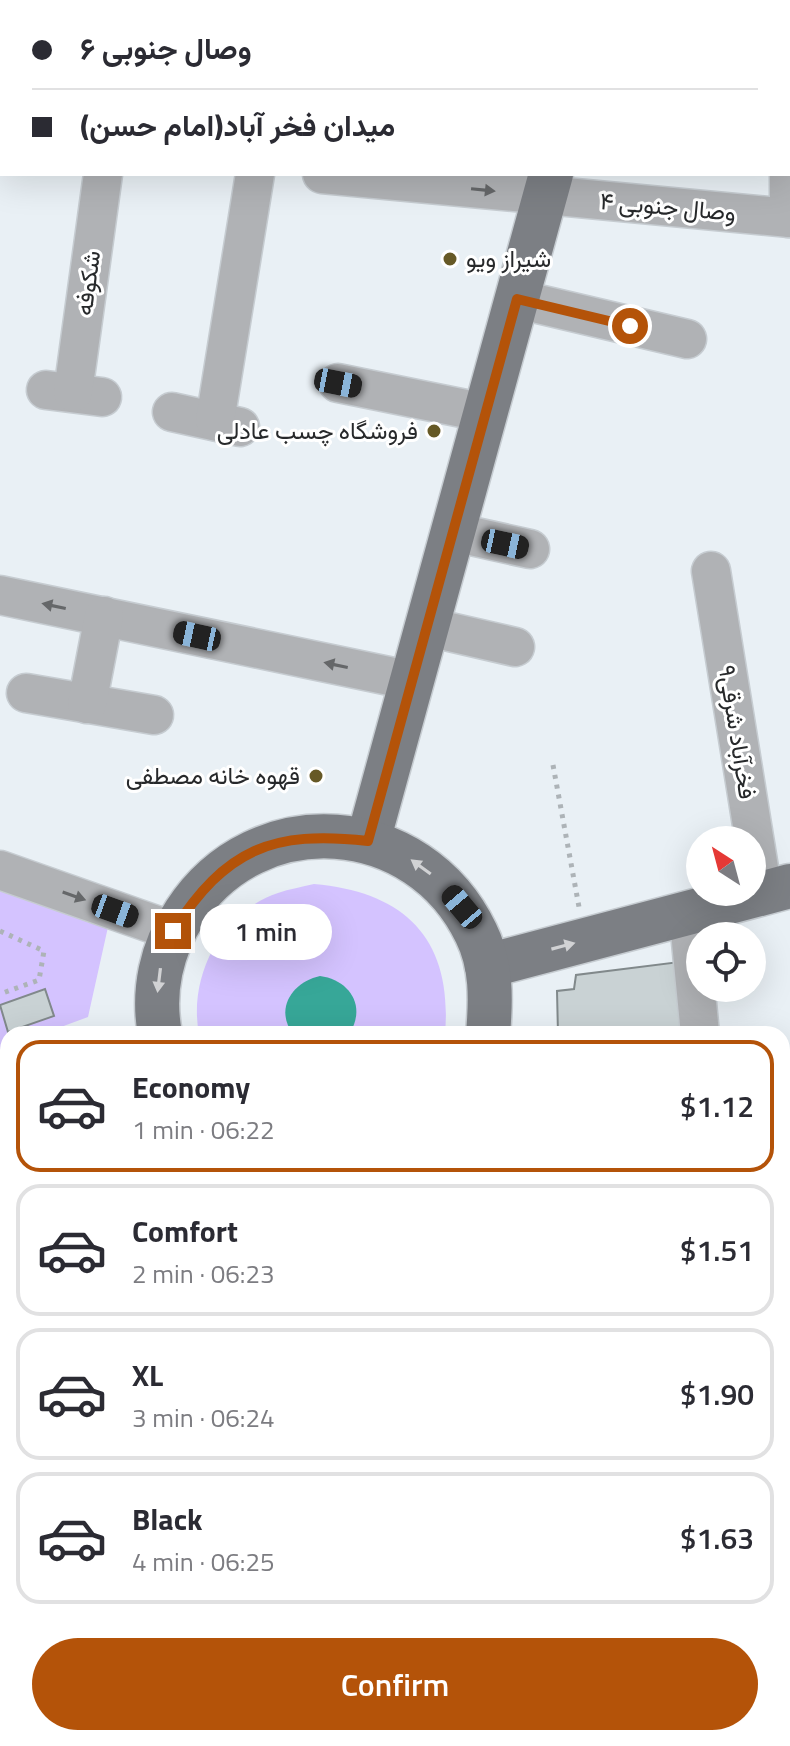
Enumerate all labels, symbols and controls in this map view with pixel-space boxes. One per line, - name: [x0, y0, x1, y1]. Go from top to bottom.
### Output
- text: وصال جنوبی ۶: [80, 25, 252, 71]
- text: میدان فخر آباد(امام حسن): [80, 102, 395, 148]
- street label: وصال جنوبی ۴: [599, 182, 738, 230]
- one-way arrow: [471, 184, 496, 197]
- place label: شیراز ویو: [466, 240, 551, 276]
- street label: شکوفه: [65, 248, 109, 318]
- marker: شیراز ویو: [441, 250, 459, 268]
- route start: [612, 308, 648, 344]
- car: [312, 367, 364, 399]
- place label: فروشگاه چسب عادلی: [217, 412, 418, 448]
- marker: فروشگاه چسب عادلی: [425, 422, 443, 440]
- car: [479, 527, 531, 561]
- one-way arrow: [42, 599, 67, 612]
- car: [171, 619, 223, 653]
- one-way arrow: [323, 658, 348, 671]
- street label: فخرآباد شرقی۹: [710, 662, 766, 801]
- place label: قهوه خانه مصطفی: [126, 757, 300, 793]
- marker: قهوه خانه مصطفی: [307, 767, 325, 785]
- north arrow: [686, 826, 766, 906]
- map controls: [686, 826, 766, 1002]
- one-way arrow: [411, 860, 431, 876]
- car: [437, 881, 487, 933]
- one-way arrow: [62, 890, 86, 903]
- car: [88, 892, 142, 930]
- callout: 1 min: [201, 903, 333, 959]
- text: 1 min: [235, 912, 297, 951]
- route end: [155, 913, 191, 949]
- button: locate: [686, 922, 766, 1002]
- one-way arrow: [550, 939, 575, 951]
- one-way arrow: [153, 968, 166, 993]
- text: Economy: [132, 1064, 250, 1110]
- icon: car: [36, 1070, 108, 1142]
- text: $1.12: [680, 1083, 754, 1129]
- text: 1 min · 06:22: [132, 1110, 275, 1149]
- text: Comfort: [132, 1208, 238, 1254]
- icon: car: [36, 1214, 108, 1286]
- text: $1.51: [680, 1227, 754, 1273]
- text: 2 min · 06:23: [132, 1254, 275, 1293]
- text: XL: [132, 1352, 163, 1398]
- icon: car: [36, 1358, 108, 1430]
- text: $1.90: [680, 1371, 754, 1417]
- text: 3 min · 06:24: [132, 1398, 275, 1437]
- text: Black: [132, 1496, 203, 1542]
- icon: car: [36, 1502, 108, 1574]
- text: $1.63: [680, 1515, 754, 1561]
- text: 4 min · 06:25: [132, 1542, 275, 1581]
- button: Confirm: [32, 1638, 758, 1730]

